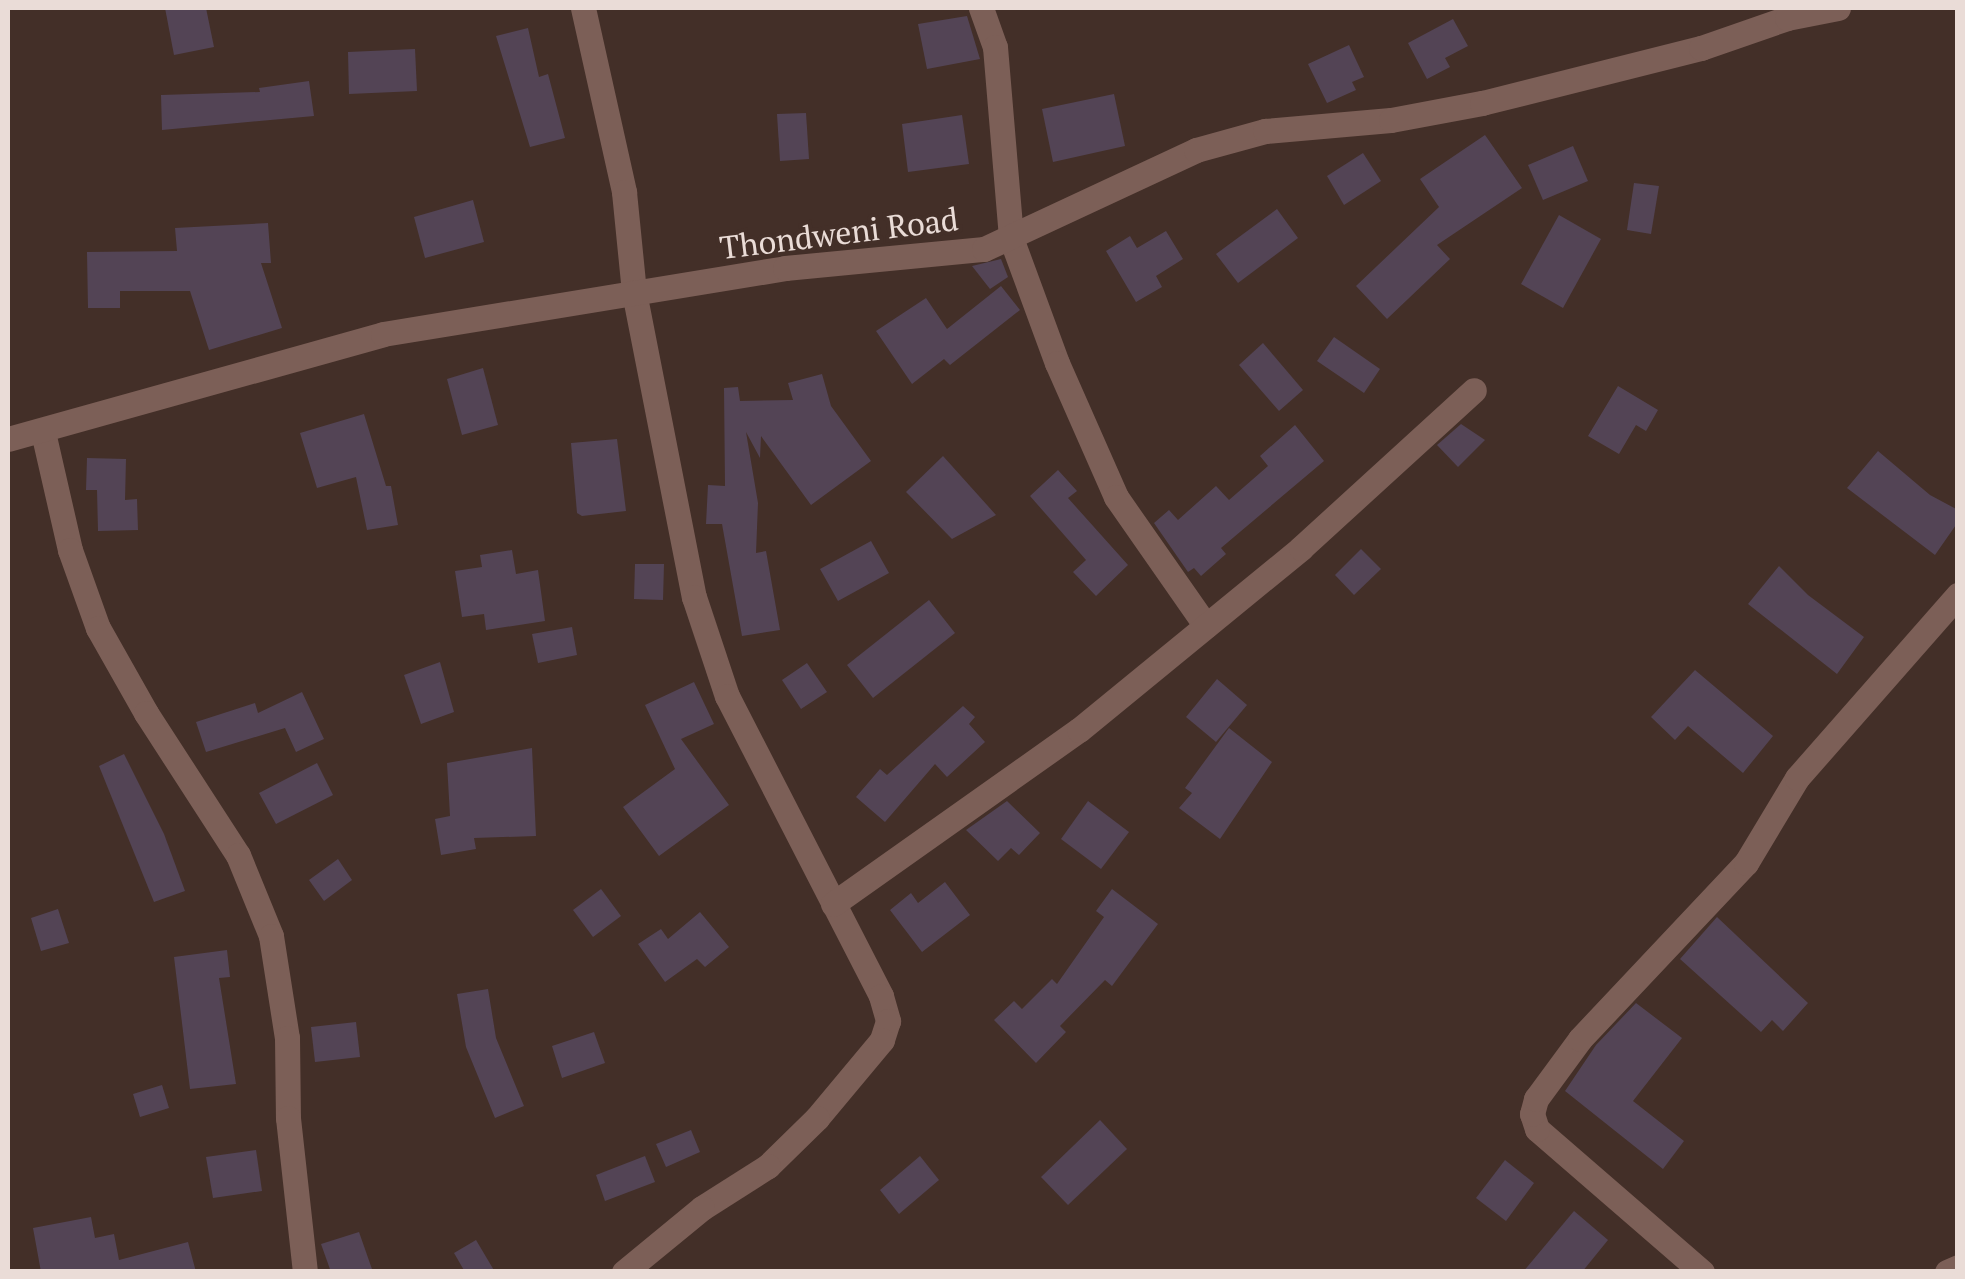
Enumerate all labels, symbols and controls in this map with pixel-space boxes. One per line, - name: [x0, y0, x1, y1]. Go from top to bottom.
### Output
- street label: Thondweni Road: [718, 199, 960, 267]

